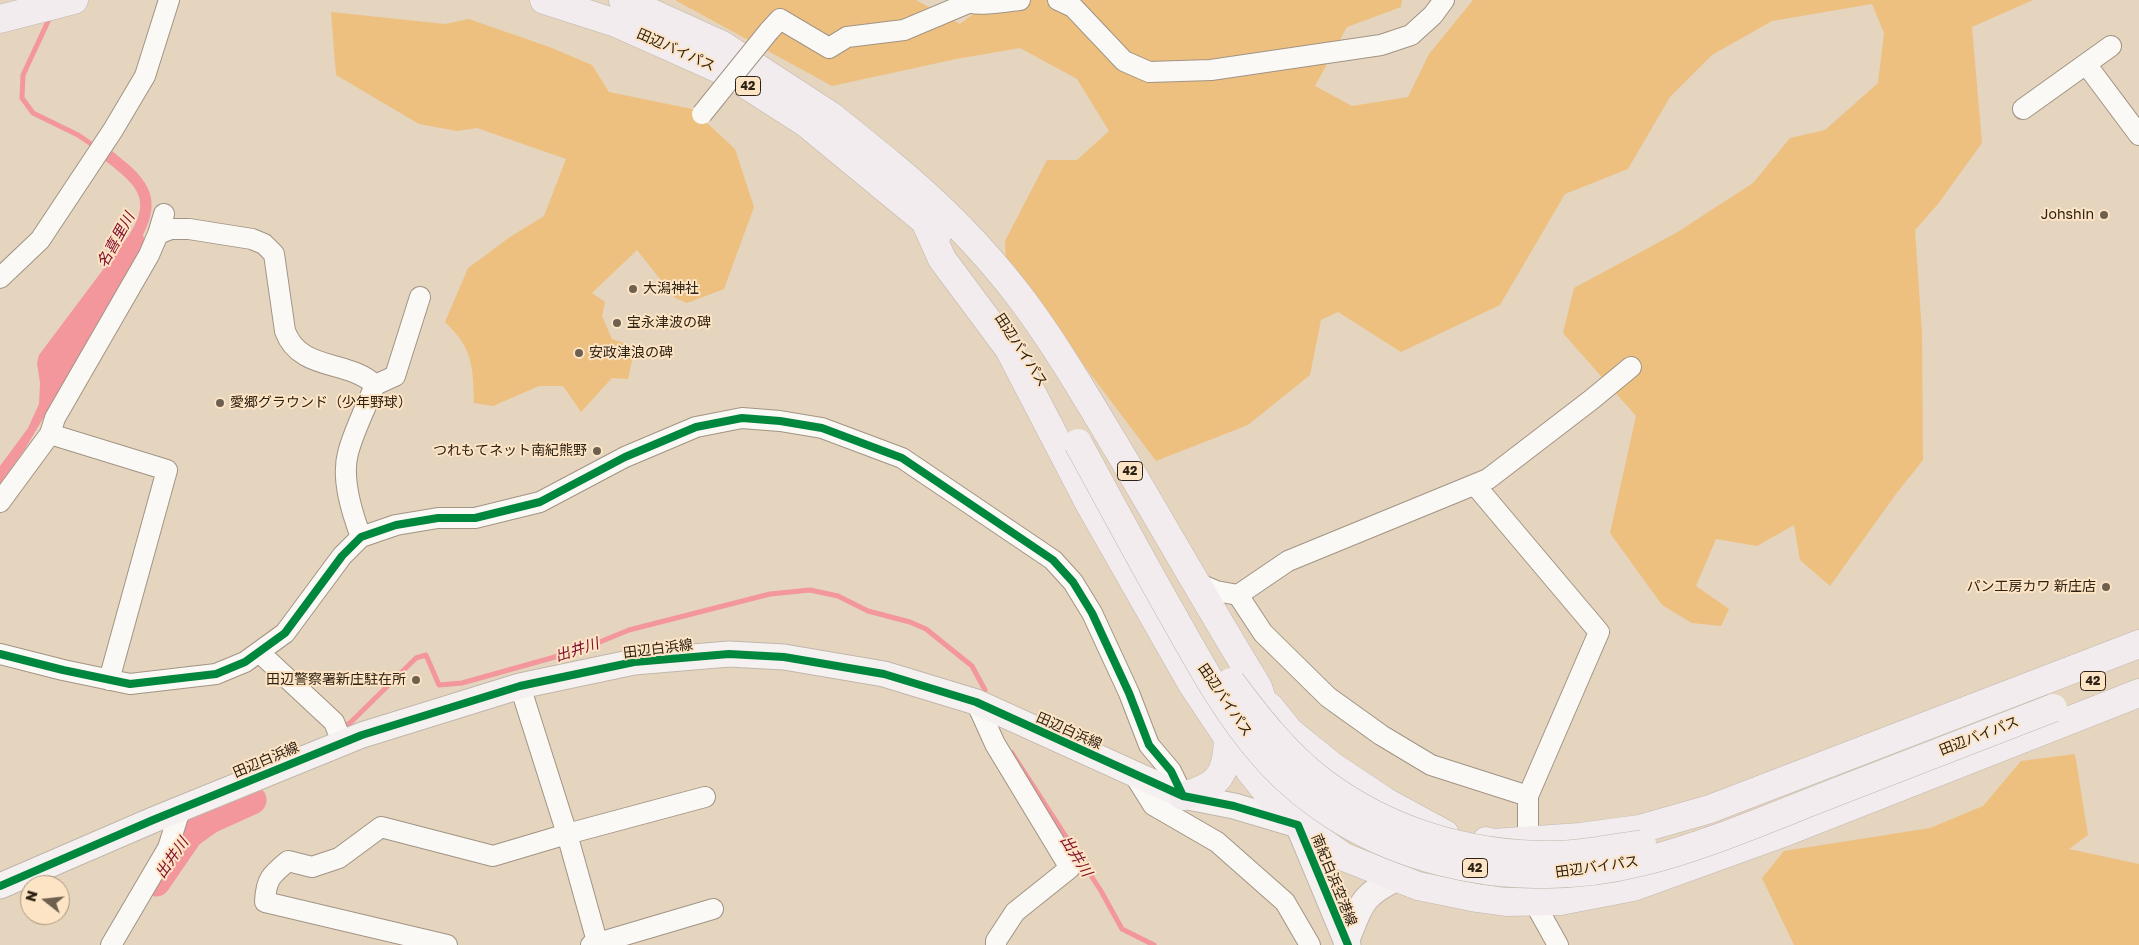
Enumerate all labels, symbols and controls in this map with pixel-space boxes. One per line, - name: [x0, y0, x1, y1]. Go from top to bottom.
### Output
- street label: 田辺バイパス: [634, 25, 718, 75]
- road number: 42: [736, 76, 760, 95]
- place label: Johshin: [2041, 207, 2094, 223]
- water label: 名喜里川: [94, 209, 138, 271]
- marker: Johshin: [2098, 209, 2110, 221]
- place label: 大潟神社: [643, 281, 699, 297]
- marker: 大潟神社: [627, 283, 639, 295]
- street label: 田辺バイパス: [991, 310, 1051, 390]
- place label: 宝永津波の碑: [627, 315, 711, 331]
- marker: 宝永津波の碑: [611, 317, 623, 329]
- place label: 安政津浪の碑: [589, 345, 673, 361]
- marker: 安政津浪の碑: [573, 347, 585, 359]
- place label: 愛郷グラウンド（少年野球）: [230, 395, 412, 411]
- marker: 愛郷グラウンド（少年野球）: [214, 397, 226, 409]
- place label: つれもてネット南紀熊野: [433, 443, 587, 459]
- marker: つれもてネット南紀熊野: [591, 445, 603, 457]
- road number: 42: [1118, 462, 1142, 481]
- place label: パン工房カワ 新庄店: [1967, 579, 2096, 595]
- marker: パン工房カワ 新庄店: [2100, 581, 2112, 593]
- water label: 出井川: [553, 634, 601, 666]
- street label: 田辺白浜線: [622, 636, 694, 662]
- street label: 田辺バイパス: [1195, 660, 1255, 740]
- road number: 42: [2080, 671, 2106, 690]
- place label: 田辺警察署新庄駐在所: [266, 672, 406, 688]
- marker: 田辺警察署新庄駐在所: [410, 674, 422, 686]
- street label: 田辺白浜線: [1034, 709, 1104, 753]
- street label: 田辺バイパス: [1937, 713, 2021, 759]
- street label: 田辺白浜線: [231, 739, 301, 781]
- street label: 南紀白浜空港線: [1308, 831, 1360, 929]
- water label: 出井川: [1056, 832, 1096, 880]
- water label: 出井川: [152, 834, 192, 882]
- street label: 田辺バイパス: [1554, 853, 1640, 881]
- road number: 42: [1462, 858, 1488, 878]
- north arrow: [20, 875, 70, 925]
- text: N: [21, 889, 41, 903]

